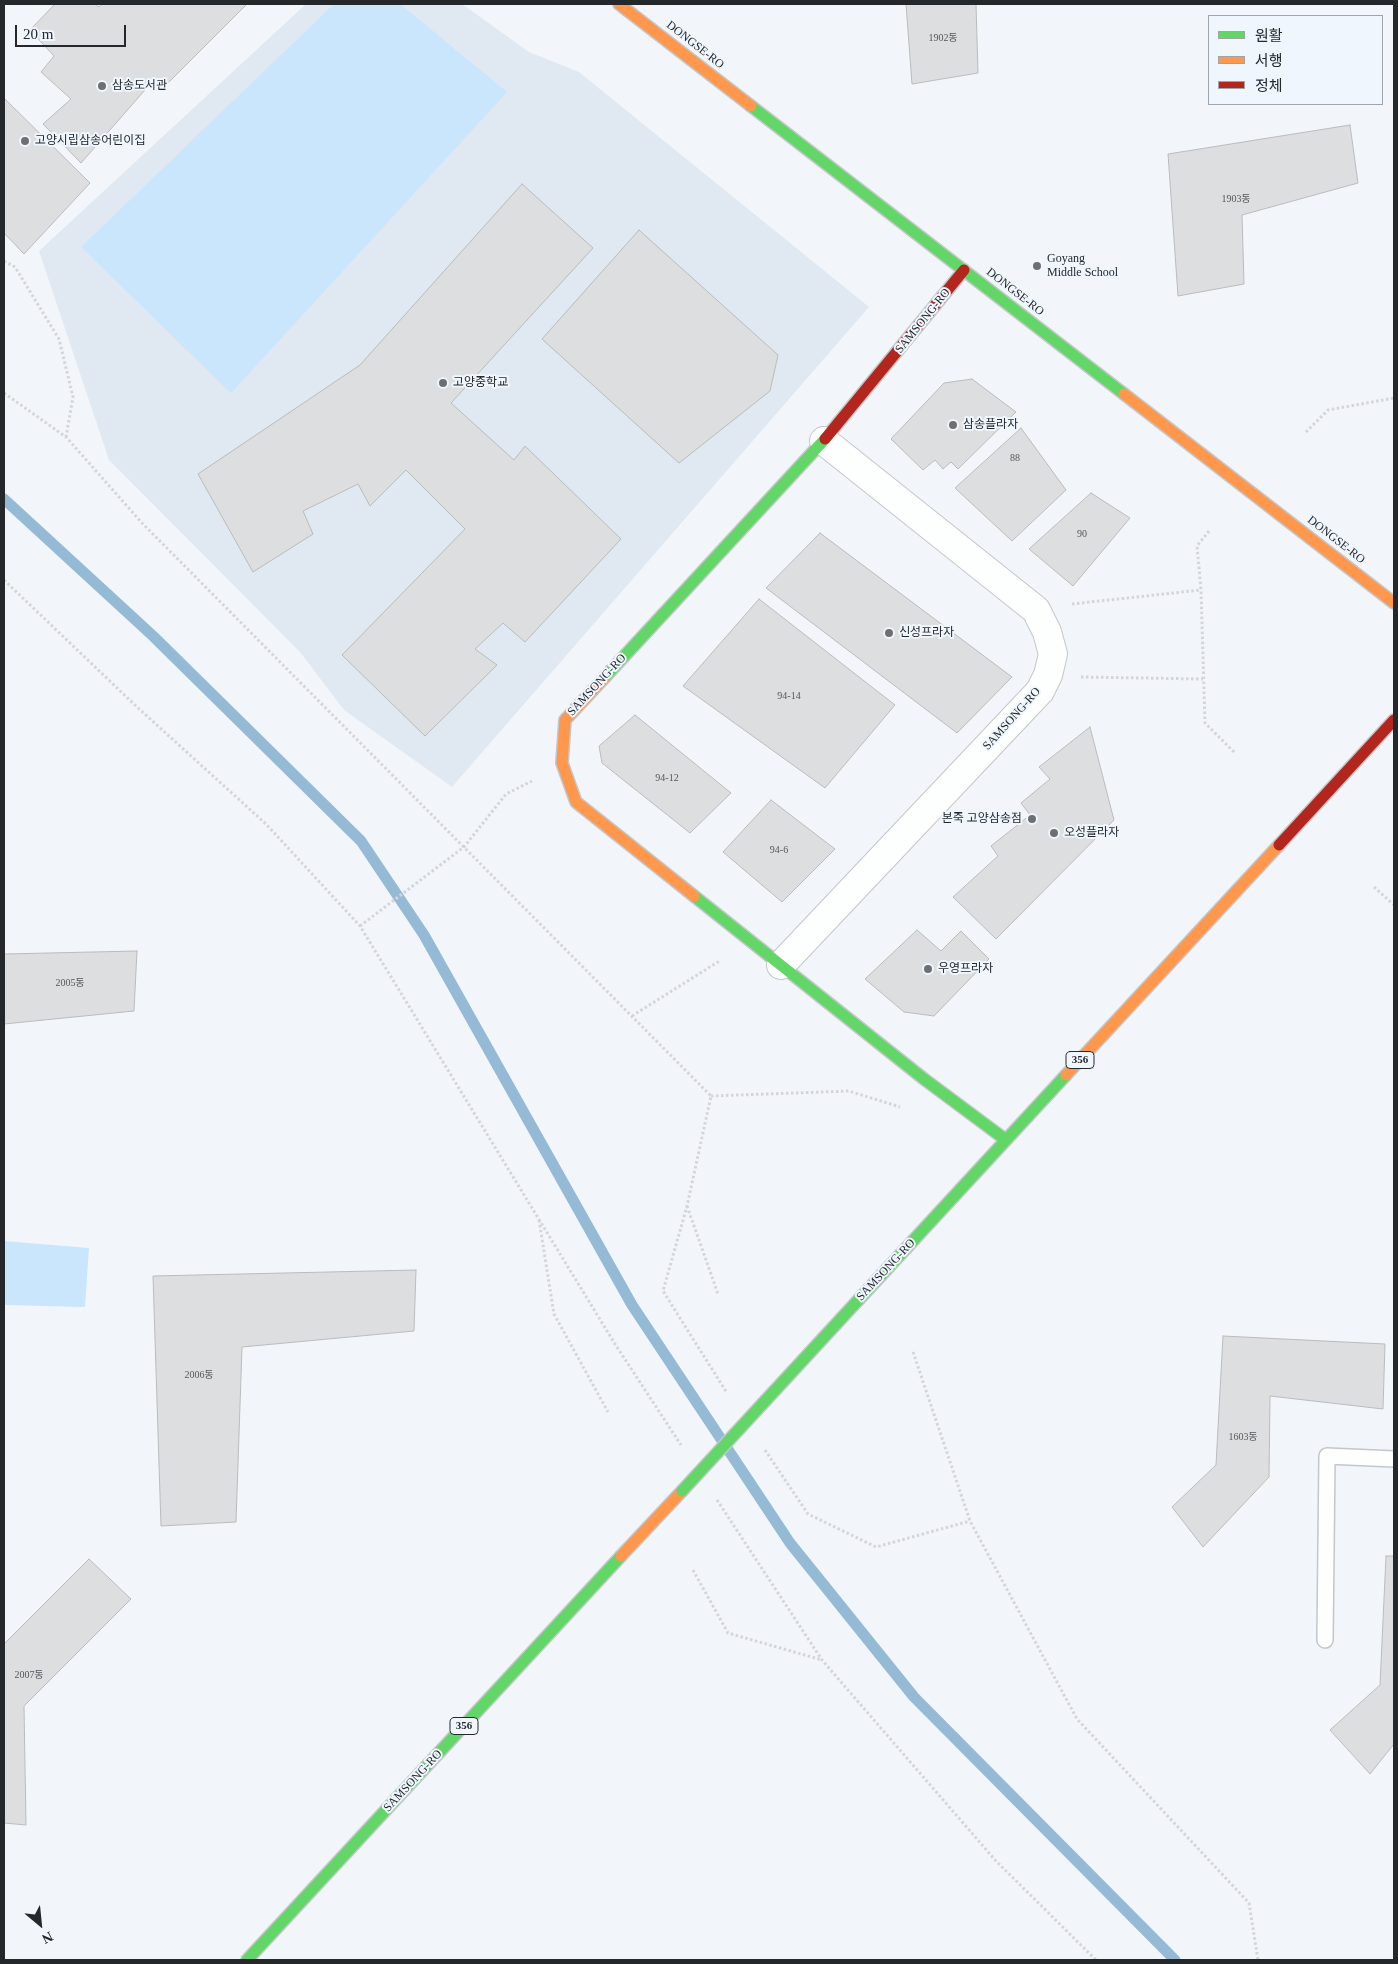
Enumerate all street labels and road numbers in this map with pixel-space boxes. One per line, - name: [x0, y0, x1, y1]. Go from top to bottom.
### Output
- street label: DONGSE-RO: [663, 18, 727, 72]
- street label: DONGSE-RO: [983, 265, 1047, 319]
- street label: SAMSONG-RO: [892, 286, 954, 356]
- street label: DONGSE-RO: [1304, 513, 1368, 567]
- street label: SAMSONG-RO: [565, 651, 629, 719]
- street label: SAMSONG-RO: [980, 685, 1044, 753]
- road number: 356: [1066, 1052, 1094, 1068]
- street label: SAMSONG-RO: [854, 1236, 918, 1304]
- road number: 356: [450, 1718, 478, 1734]
- street label: SAMSONG-RO: [381, 1747, 445, 1815]

